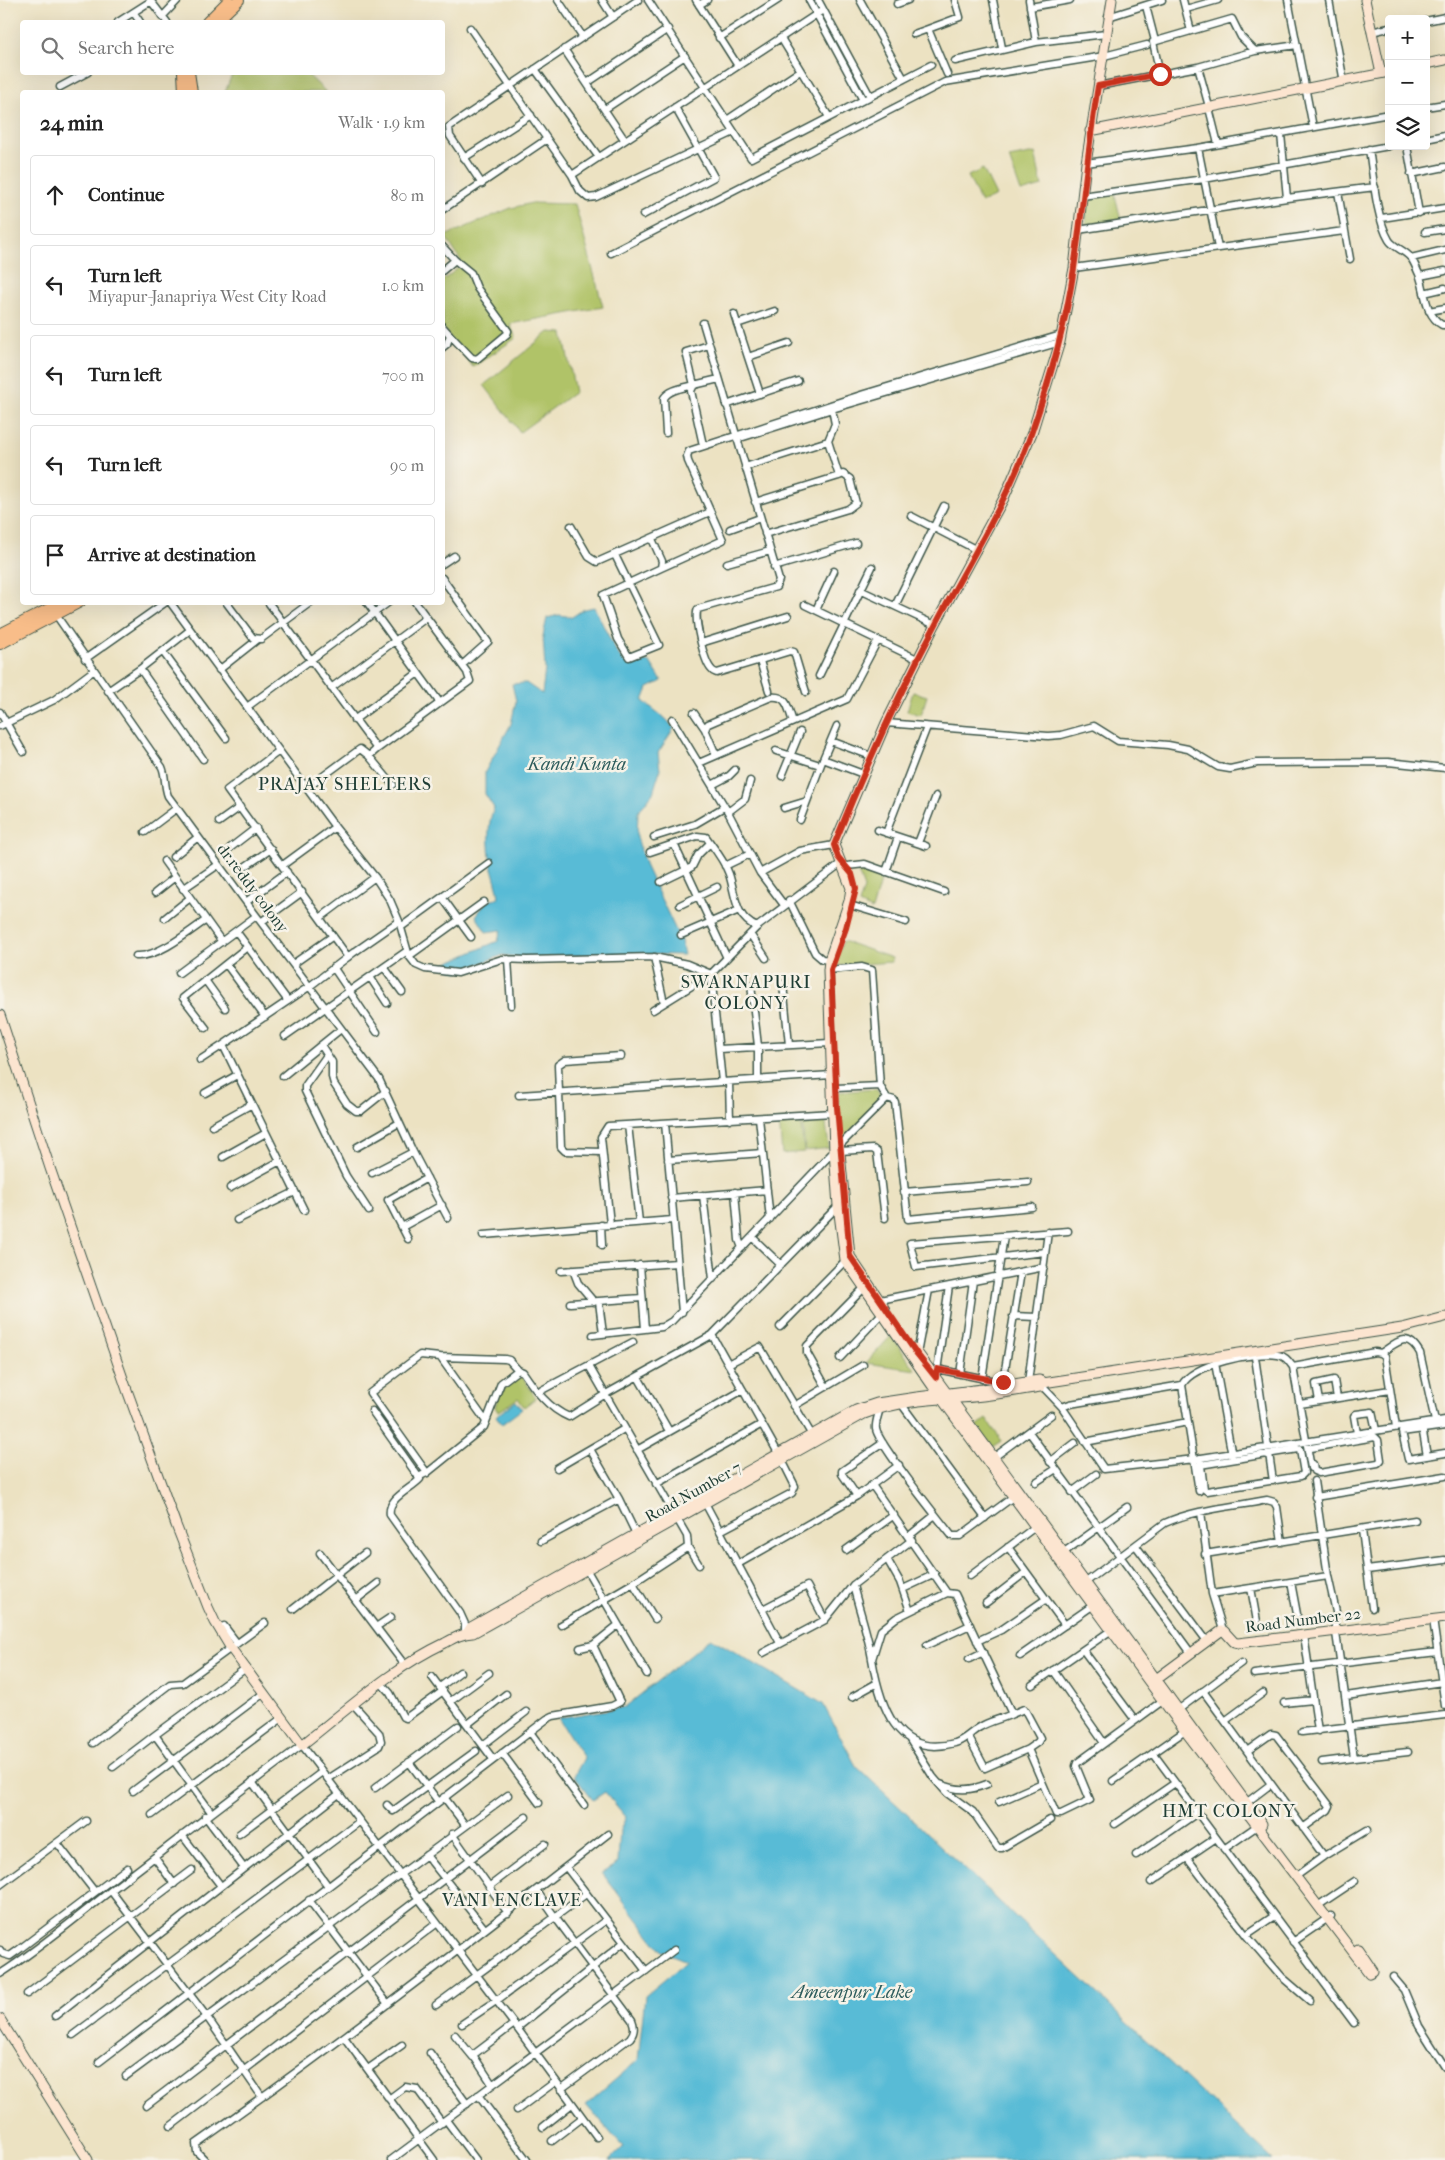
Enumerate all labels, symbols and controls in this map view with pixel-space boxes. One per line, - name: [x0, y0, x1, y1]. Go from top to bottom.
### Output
- map controls: [1385, 15, 1430, 150]
- button: +: [1385, 15, 1430, 60]
- search box: [20, 20, 445, 75]
- icon: search: [38, 34, 66, 62]
- text: Search here: [78, 37, 174, 59]
- button: −: [1385, 60, 1430, 105]
- route start: [1149, 63, 1172, 86]
- button: layers: [1385, 105, 1430, 150]
- text: 24 min: [40, 111, 104, 135]
- text: Walk · 1.9 km: [338, 113, 425, 132]
- icon: ahead: [41, 181, 69, 209]
- text: Continue: [88, 184, 164, 206]
- text: 80 m: [390, 186, 424, 205]
- text: Turn left: [88, 265, 162, 287]
- icon: left: [41, 271, 69, 299]
- text: 1.0 km: [381, 276, 424, 295]
- text: Miyapur-Janapriya West City Road: [88, 287, 326, 306]
- icon: left: [41, 361, 69, 389]
- text: Turn left: [88, 364, 162, 386]
- text: 700 m: [382, 366, 424, 385]
- icon: left: [41, 451, 69, 479]
- text: Turn left: [88, 454, 162, 476]
- text: 90 m: [390, 456, 424, 475]
- icon: arrive: [41, 541, 69, 569]
- text: Arrive at destination: [88, 544, 256, 566]
- water label: Kandi Kunta: [526, 754, 626, 775]
- district label: PRAJAY SHELTERS: [258, 774, 432, 795]
- street label: dr.reddy colony: [213, 840, 293, 937]
- district label: SWARNAPURI COLONY: [681, 972, 811, 1014]
- route end: [992, 1371, 1015, 1394]
- street label: Road Number 7: [641, 1458, 745, 1526]
- street label: Road Number 22: [1244, 1603, 1362, 1637]
- district label: HMT COLONY: [1162, 1801, 1296, 1822]
- district label: VANI ENCLAVE: [441, 1890, 582, 1911]
- water label: Ameenpur Lake: [790, 1982, 913, 2003]

